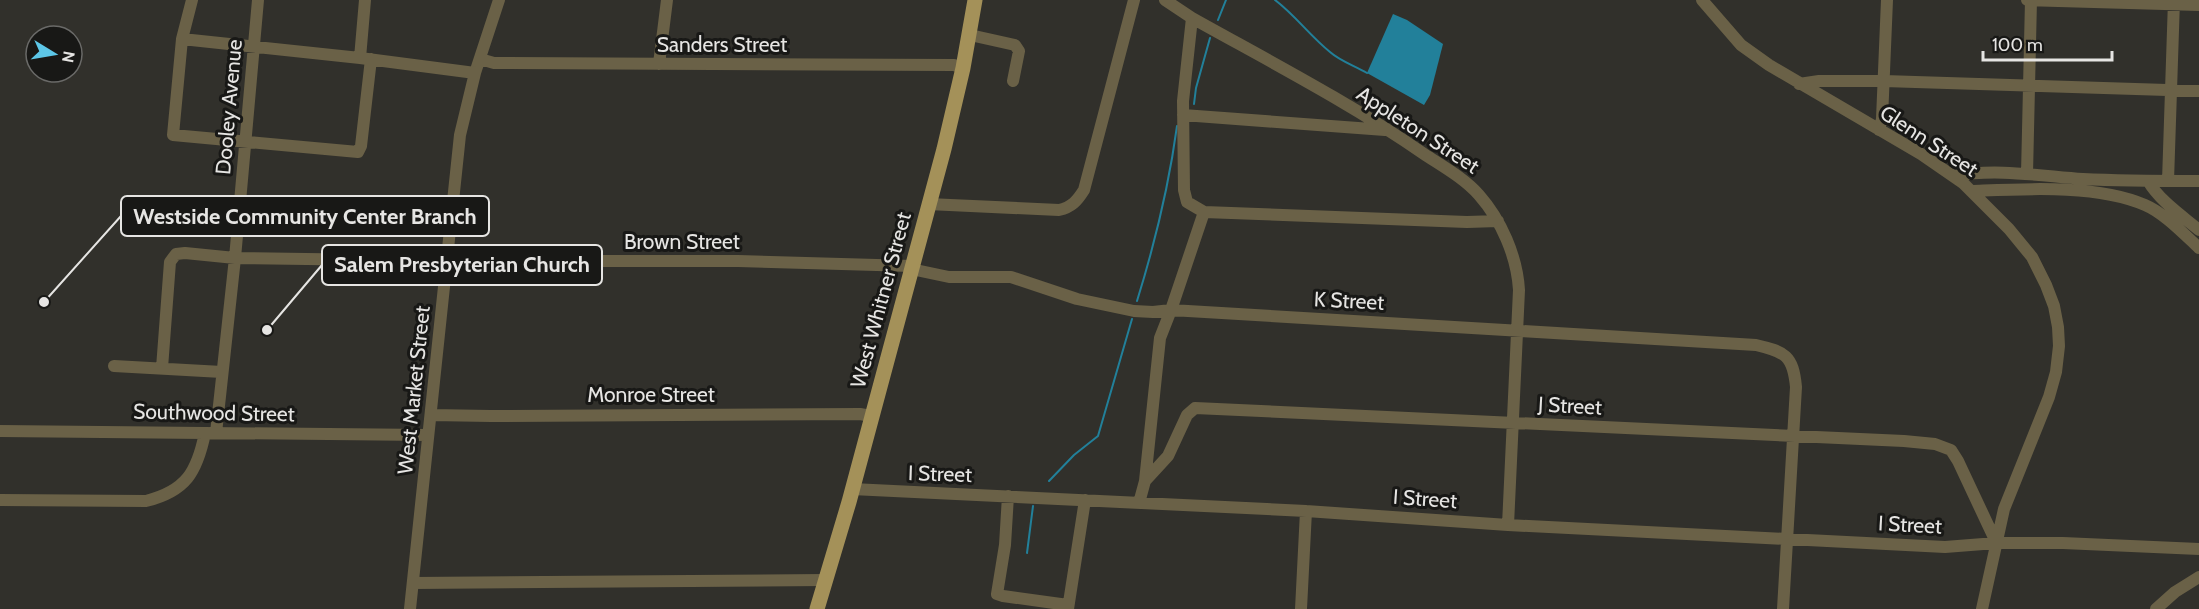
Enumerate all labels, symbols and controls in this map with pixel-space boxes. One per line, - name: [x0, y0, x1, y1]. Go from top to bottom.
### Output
- north arrow: [24, 24, 84, 84]
- scale bar: [1983, 24, 2112, 62]
- street label: Sanders Street: [657, 32, 787, 57]
- text: 100 m: [1992, 34, 2043, 56]
- street label: Dooley Avenue: [210, 38, 247, 176]
- text: N: [58, 49, 79, 64]
- street label: Appleton Street: [1352, 81, 1484, 178]
- street label: Glenn Street: [1876, 100, 1983, 182]
- callout: Westside Community Center Branch: [121, 196, 489, 236]
- text: Westside Community Center Branch: [133, 203, 477, 230]
- street label: West Whitner Street: [845, 209, 916, 390]
- street label: Brown Street: [624, 229, 740, 254]
- callout: Salem Presbyterian Church: [322, 245, 602, 285]
- text: Salem Presbyterian Church: [334, 251, 590, 278]
- street label: K Street: [1313, 286, 1385, 315]
- street label: West Market Street: [392, 304, 435, 475]
- street label: Monroe Street: [587, 382, 715, 407]
- street label: J Street: [1536, 391, 1603, 420]
- street label: Southwood Street: [133, 399, 295, 426]
- street label: I Street: [908, 460, 972, 487]
- street label: I Street: [1392, 484, 1458, 513]
- street label: I Street: [1877, 510, 1943, 539]

